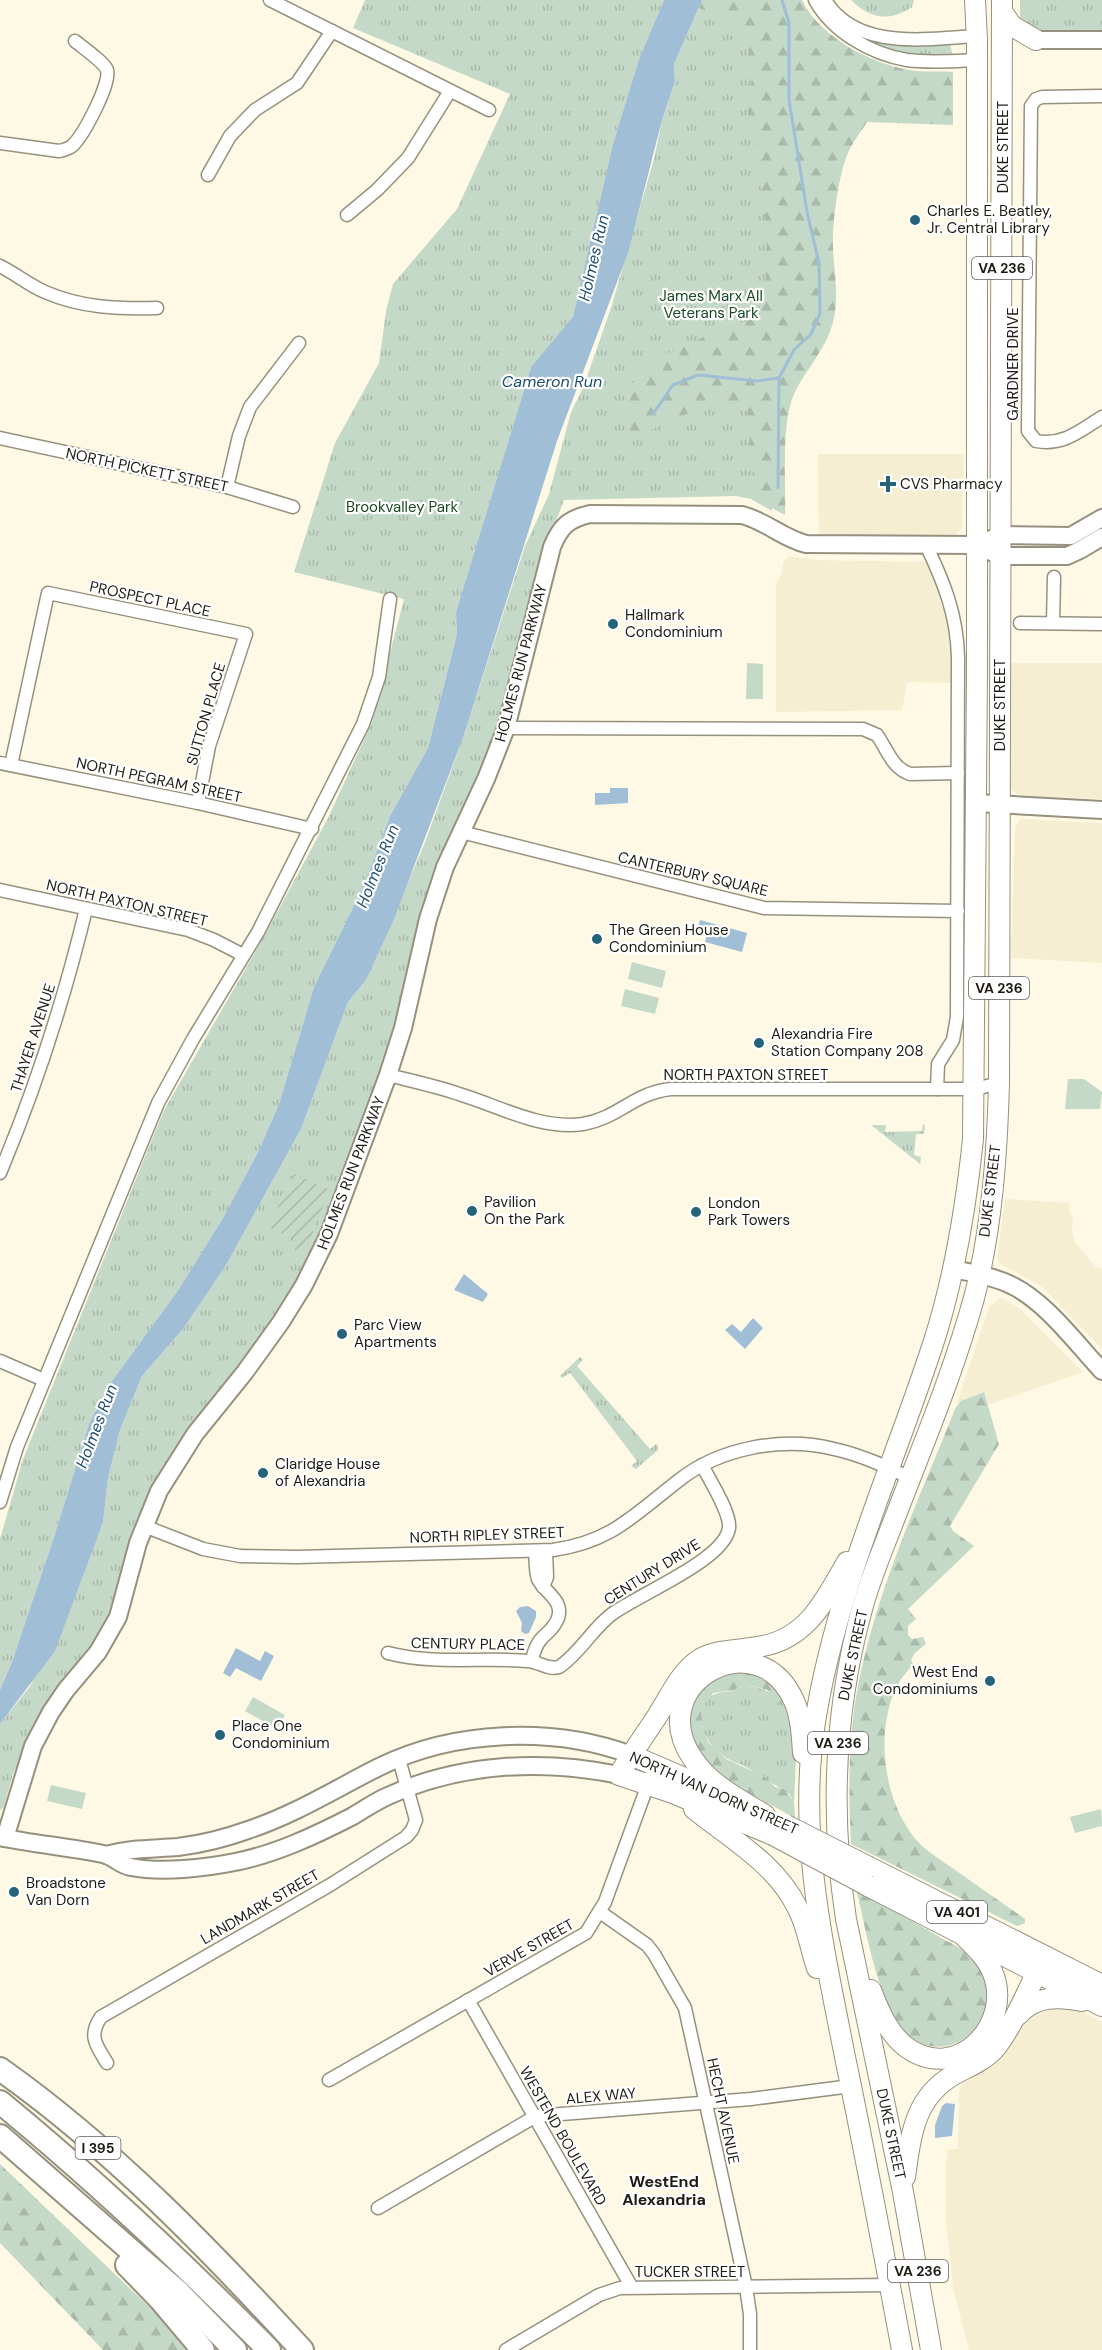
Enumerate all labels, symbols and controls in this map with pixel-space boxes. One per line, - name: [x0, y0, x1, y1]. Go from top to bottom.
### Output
- street label: DUKE STREET: [993, 101, 1013, 193]
- place label: Charles E. Beatley, Jr. Central Library: [927, 201, 1052, 238]
- water label: Holmes Run: [573, 213, 614, 303]
- marker: Charles E. Beatley, Jr. Central Library: [908, 213, 922, 227]
- road number: VA 236: [972, 257, 1032, 279]
- park label: James Marx All Veterans Park: [659, 286, 763, 323]
- street label: GARDNER DRIVE: [1003, 307, 1023, 421]
- water label: Cameron Run: [502, 371, 602, 392]
- street label: NORTH PICKETT STREET: [64, 443, 230, 497]
- place label: CVS Pharmacy: [900, 474, 1003, 494]
- marker: CVS Pharmacy: [881, 477, 895, 491]
- park label: Brookvalley Park: [346, 497, 459, 517]
- street label: PROSPECT PLACE: [88, 576, 212, 622]
- street label: HOLMES RUN PARKWAY: [490, 582, 552, 744]
- place label: Hallmark Condominium: [625, 605, 723, 642]
- marker: Hallmark Condominium: [606, 617, 620, 631]
- street label: DUKE STREET: [990, 659, 1010, 751]
- street label: SUTTON PLACE: [182, 660, 230, 768]
- street label: NORTH PEGRAM STREET: [74, 753, 244, 807]
- water label: Holmes Run: [351, 822, 404, 911]
- street label: CANTERBURY SQUARE: [616, 847, 770, 901]
- street label: NORTH PAXTON STREET: [44, 875, 210, 931]
- place label: The Green House Condominium: [609, 920, 729, 957]
- marker: The Green House Condominium: [590, 932, 604, 946]
- road number: VA 236: [969, 977, 1029, 999]
- street label: THAYER AVENUE: [6, 981, 60, 1095]
- place label: Alexandria Fire Station Company 208: [771, 1024, 924, 1061]
- marker: Alexandria Fire Station Company 208: [752, 1036, 766, 1050]
- street label: NORTH PAXTON STREET: [664, 1065, 828, 1085]
- street label: HOLMES RUN PARKWAY: [313, 1093, 390, 1253]
- street label: DUKE STREET: [974, 1144, 1006, 1238]
- place label: Pavilion On the Park: [484, 1192, 565, 1229]
- place label: London Park Towers: [708, 1193, 790, 1230]
- marker: Pavilion On the Park: [465, 1204, 479, 1218]
- marker: London Park Towers: [689, 1205, 703, 1219]
- place label: Parc View Apartments: [354, 1315, 437, 1352]
- marker: Parc View Apartments: [335, 1327, 349, 1341]
- water label: Holmes Run: [71, 1381, 122, 1471]
- place label: Claridge House of Alexandria: [275, 1454, 380, 1491]
- marker: Claridge House of Alexandria: [256, 1466, 270, 1480]
- street label: NORTH RIPLEY STREET: [409, 1522, 565, 1548]
- street label: CENTURY DRIVE: [600, 1534, 704, 1610]
- street label: DUKE STREET: [834, 1608, 872, 1702]
- street label: CENTURY PLACE: [411, 1633, 525, 1655]
- place label: West End Condominiums: [873, 1662, 978, 1699]
- marker: West End Condominiums: [983, 1674, 997, 1688]
- place label: Place One Condominium: [232, 1716, 330, 1753]
- marker: Place One Condominium: [213, 1728, 227, 1742]
- road number: VA 236: [808, 1732, 868, 1754]
- street label: NORTH VAN DORN STREET: [626, 1747, 802, 1839]
- street label: LANDMARK STREET: [197, 1865, 323, 1949]
- place label: Broadstone Van Dorn: [26, 1873, 106, 1910]
- marker: Broadstone Van Dorn: [7, 1885, 21, 1899]
- road number: VA 401: [927, 1901, 987, 1923]
- street label: VERVE STREET: [480, 1914, 578, 1982]
- street label: HECHT AVENUE: [702, 2056, 744, 2166]
- street label: WESTEND BOULEVARD: [515, 2063, 611, 2209]
- street label: ALEX WAY: [565, 2083, 637, 2109]
- street label: DUKE STREET: [872, 2087, 910, 2181]
- road number: I 395: [76, 2137, 120, 2159]
- district label: WestEnd Alexandria: [622, 2171, 706, 2210]
- road number: VA 236: [888, 2260, 948, 2282]
- street label: TUCKER STREET: [635, 2262, 745, 2282]

